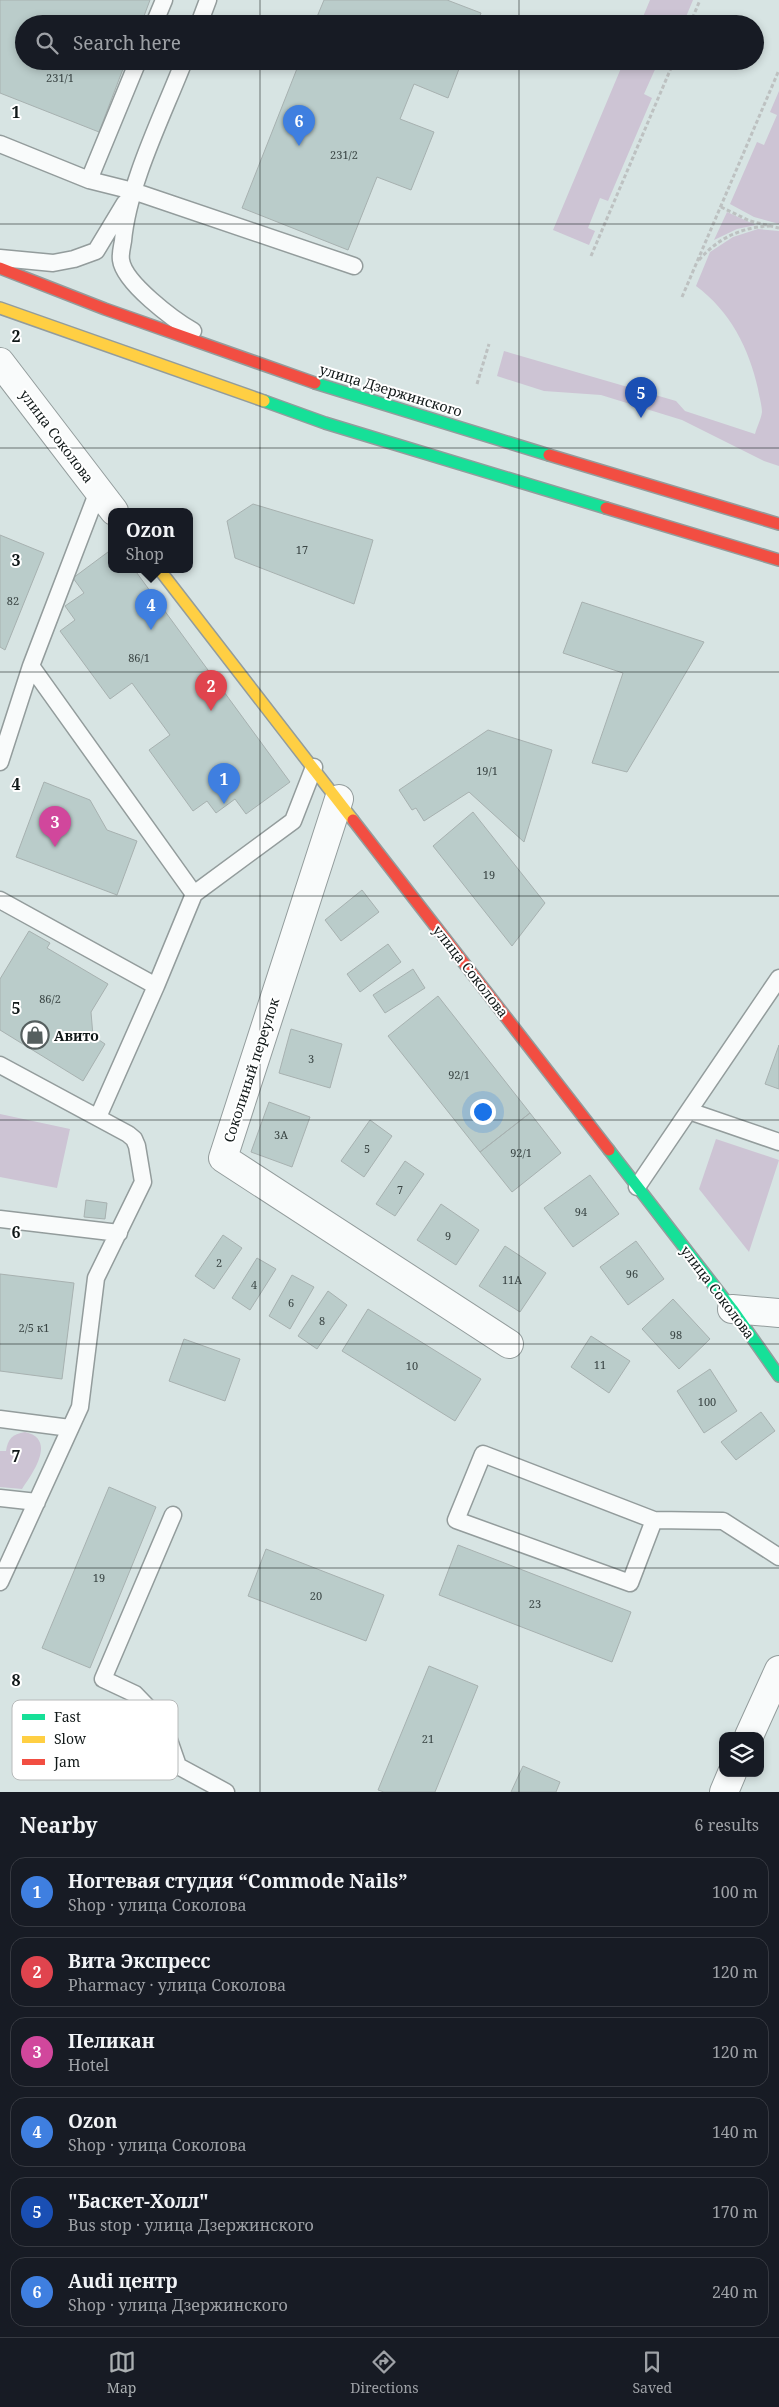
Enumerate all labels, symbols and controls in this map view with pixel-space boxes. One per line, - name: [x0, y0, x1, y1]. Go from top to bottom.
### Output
- search box: [15, 15, 764, 70]
- icon: search: [33, 29, 61, 57]
- text: Search here: [73, 30, 181, 56]
- house number: 231/1: [46, 70, 74, 85]
- text: 1: [11, 101, 21, 123]
- pin: 6: [283, 105, 315, 146]
- house number: 231/2: [330, 147, 358, 162]
- text: 2: [11, 325, 21, 347]
- street label: улица Дзержинского: [317, 359, 465, 421]
- pin: 5: [625, 377, 657, 418]
- street label: улица Соколова: [16, 385, 98, 487]
- popup: [108, 508, 193, 573]
- text: Ozon: [126, 517, 175, 543]
- house number: 17: [296, 542, 308, 557]
- text: Shop: [126, 543, 164, 565]
- text: 3: [11, 549, 21, 571]
- pin: 4: [135, 589, 167, 630]
- house number: 82: [7, 593, 19, 608]
- house number: 86/1: [128, 650, 150, 665]
- pin: 2: [195, 670, 227, 711]
- pin: 1: [208, 763, 240, 804]
- house number: 19/1: [476, 763, 498, 778]
- text: 4: [11, 773, 21, 795]
- pin: 3: [39, 806, 71, 847]
- house number: 19: [483, 867, 495, 882]
- street label: улица Соколова: [429, 921, 513, 1021]
- house number: 86/2: [39, 991, 61, 1006]
- street label: Соколиный переулок: [219, 995, 284, 1145]
- text: 5: [11, 997, 21, 1019]
- shop icon: Авито: [20, 1020, 50, 1050]
- place label: Авито: [54, 1026, 99, 1045]
- house number: 3: [308, 1051, 314, 1066]
- house number: 92/1: [448, 1067, 470, 1082]
- your location: [470, 1099, 496, 1125]
- house number: 3А: [274, 1127, 288, 1142]
- house number: 5: [364, 1141, 370, 1156]
- house number: 92/1: [510, 1145, 532, 1160]
- house number: 7: [397, 1182, 403, 1197]
- house number: 94: [575, 1204, 587, 1219]
- text: 6: [11, 1221, 21, 1243]
- house number: 9: [445, 1228, 451, 1243]
- street label: улица Соколова: [677, 1241, 759, 1343]
- house number: 2: [216, 1255, 222, 1270]
- house number: 96: [626, 1266, 638, 1281]
- house number: 11А: [502, 1272, 522, 1287]
- house number: 4: [251, 1277, 257, 1292]
- house number: 6: [288, 1295, 294, 1310]
- house number: 8: [319, 1313, 325, 1328]
- house number: 2/5 к1: [19, 1320, 50, 1335]
- house number: 98: [670, 1327, 682, 1342]
- house number: 11: [594, 1357, 606, 1372]
- house number: 10: [406, 1358, 418, 1373]
- house number: 100: [698, 1394, 716, 1409]
- text: 7: [11, 1445, 21, 1467]
- house number: 19: [93, 1570, 105, 1585]
- house number: 20: [310, 1588, 322, 1603]
- house number: 23: [529, 1596, 541, 1611]
- text: 8: [11, 1669, 21, 1691]
- legend: [12, 1700, 178, 1780]
- text: Fast: [54, 1707, 81, 1726]
- text: Slow: [54, 1729, 87, 1748]
- house number: 21: [422, 1731, 434, 1746]
- map controls: [719, 1732, 764, 1777]
- button: layers: [719, 1732, 764, 1777]
- text: Jam: [53, 1752, 80, 1771]
- text: Nearby: [20, 1811, 98, 1839]
- text: 6 results: [695, 1814, 759, 1836]
- text: Ногтевая студия “Commode Nails”: [68, 1868, 408, 1894]
- text: 1: [32, 1881, 42, 1903]
- text: 100 m: [712, 1881, 758, 1903]
- text: Shop · улица Соколова: [68, 1894, 247, 1916]
- text: Вита Экспресс: [68, 1948, 211, 1974]
- text: 2: [32, 1961, 42, 1983]
- text: 120 m: [712, 1961, 758, 1983]
- text: Pharmacy · улица Соколова: [68, 1974, 286, 1996]
- text: Пеликан: [68, 2028, 155, 2054]
- text: 3: [32, 2041, 42, 2063]
- text: 120 m: [712, 2041, 758, 2063]
- text: Hotel: [68, 2054, 109, 2076]
- text: Ozon: [68, 2108, 117, 2134]
- text: 4: [32, 2121, 42, 2143]
- text: 140 m: [712, 2121, 758, 2143]
- text: Shop · улица Соколова: [68, 2134, 247, 2156]
- text: "Баскет-Холл": [68, 2188, 209, 2214]
- text: 5: [32, 2201, 42, 2223]
- text: 170 m: [712, 2201, 758, 2223]
- text: Bus stop · улица Дзержинского: [68, 2214, 314, 2236]
- text: Audi центр: [68, 2268, 178, 2294]
- text: 6: [32, 2281, 42, 2303]
- text: 240 m: [712, 2281, 758, 2303]
- text: Shop · улица Дзержинского: [68, 2294, 288, 2316]
- tab: Map: [107, 2348, 136, 2397]
- tab: Directions: [350, 2348, 419, 2397]
- tab: Saved: [632, 2348, 672, 2397]

